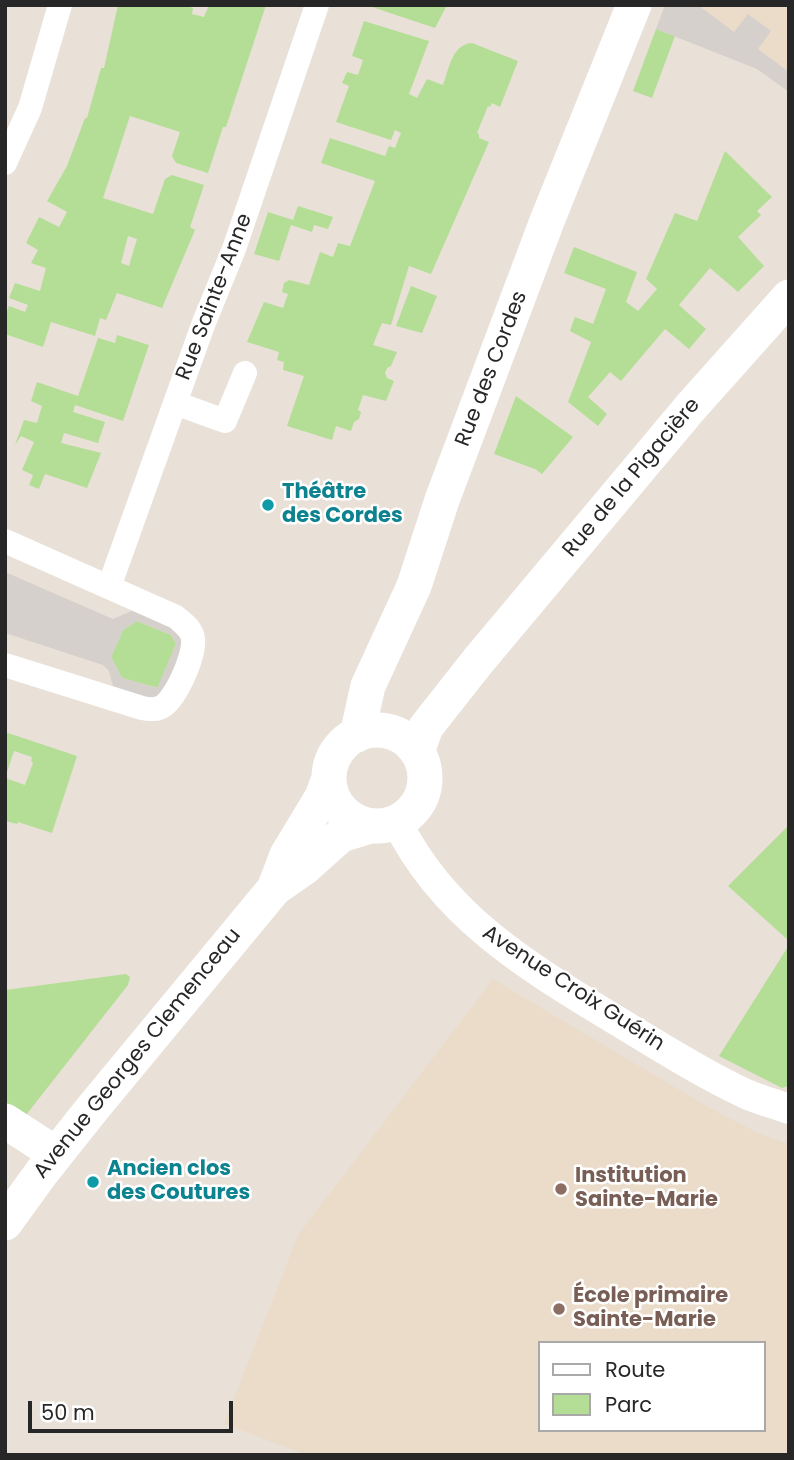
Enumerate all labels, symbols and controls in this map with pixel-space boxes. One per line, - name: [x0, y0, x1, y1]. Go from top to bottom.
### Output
- street label: Rue Sainte-Anne: [172, 210, 258, 384]
- street label: Rue des Cordes: [451, 288, 533, 450]
- street label: Rue de la Pigacière: [558, 393, 706, 563]
- place label: Théâtre des Cordes: [282, 480, 403, 530]
- marker: Théâtre des Cordes: [260, 497, 276, 513]
- street label: Avenue Croix Guérin: [477, 921, 669, 1057]
- street label: Avenue Georges Clemenceau: [29, 924, 247, 1184]
- place label: Ancien clos des Coutures: [107, 1157, 250, 1207]
- place label: Institution Sainte-Marie: [575, 1164, 718, 1214]
- marker: Ancien clos des Coutures: [85, 1174, 101, 1190]
- marker: Institution Sainte-Marie: [553, 1181, 569, 1197]
- place label: École primaire Sainte-Marie: [573, 1284, 728, 1334]
- marker: École primaire Sainte-Marie: [551, 1301, 567, 1317]
- legend: [538, 1341, 766, 1432]
- text: Route: [605, 1355, 665, 1384]
- scale bar: [32, 1386, 236, 1430]
- text: Parc: [605, 1390, 652, 1419]
- text: 50 m: [41, 1398, 95, 1427]

